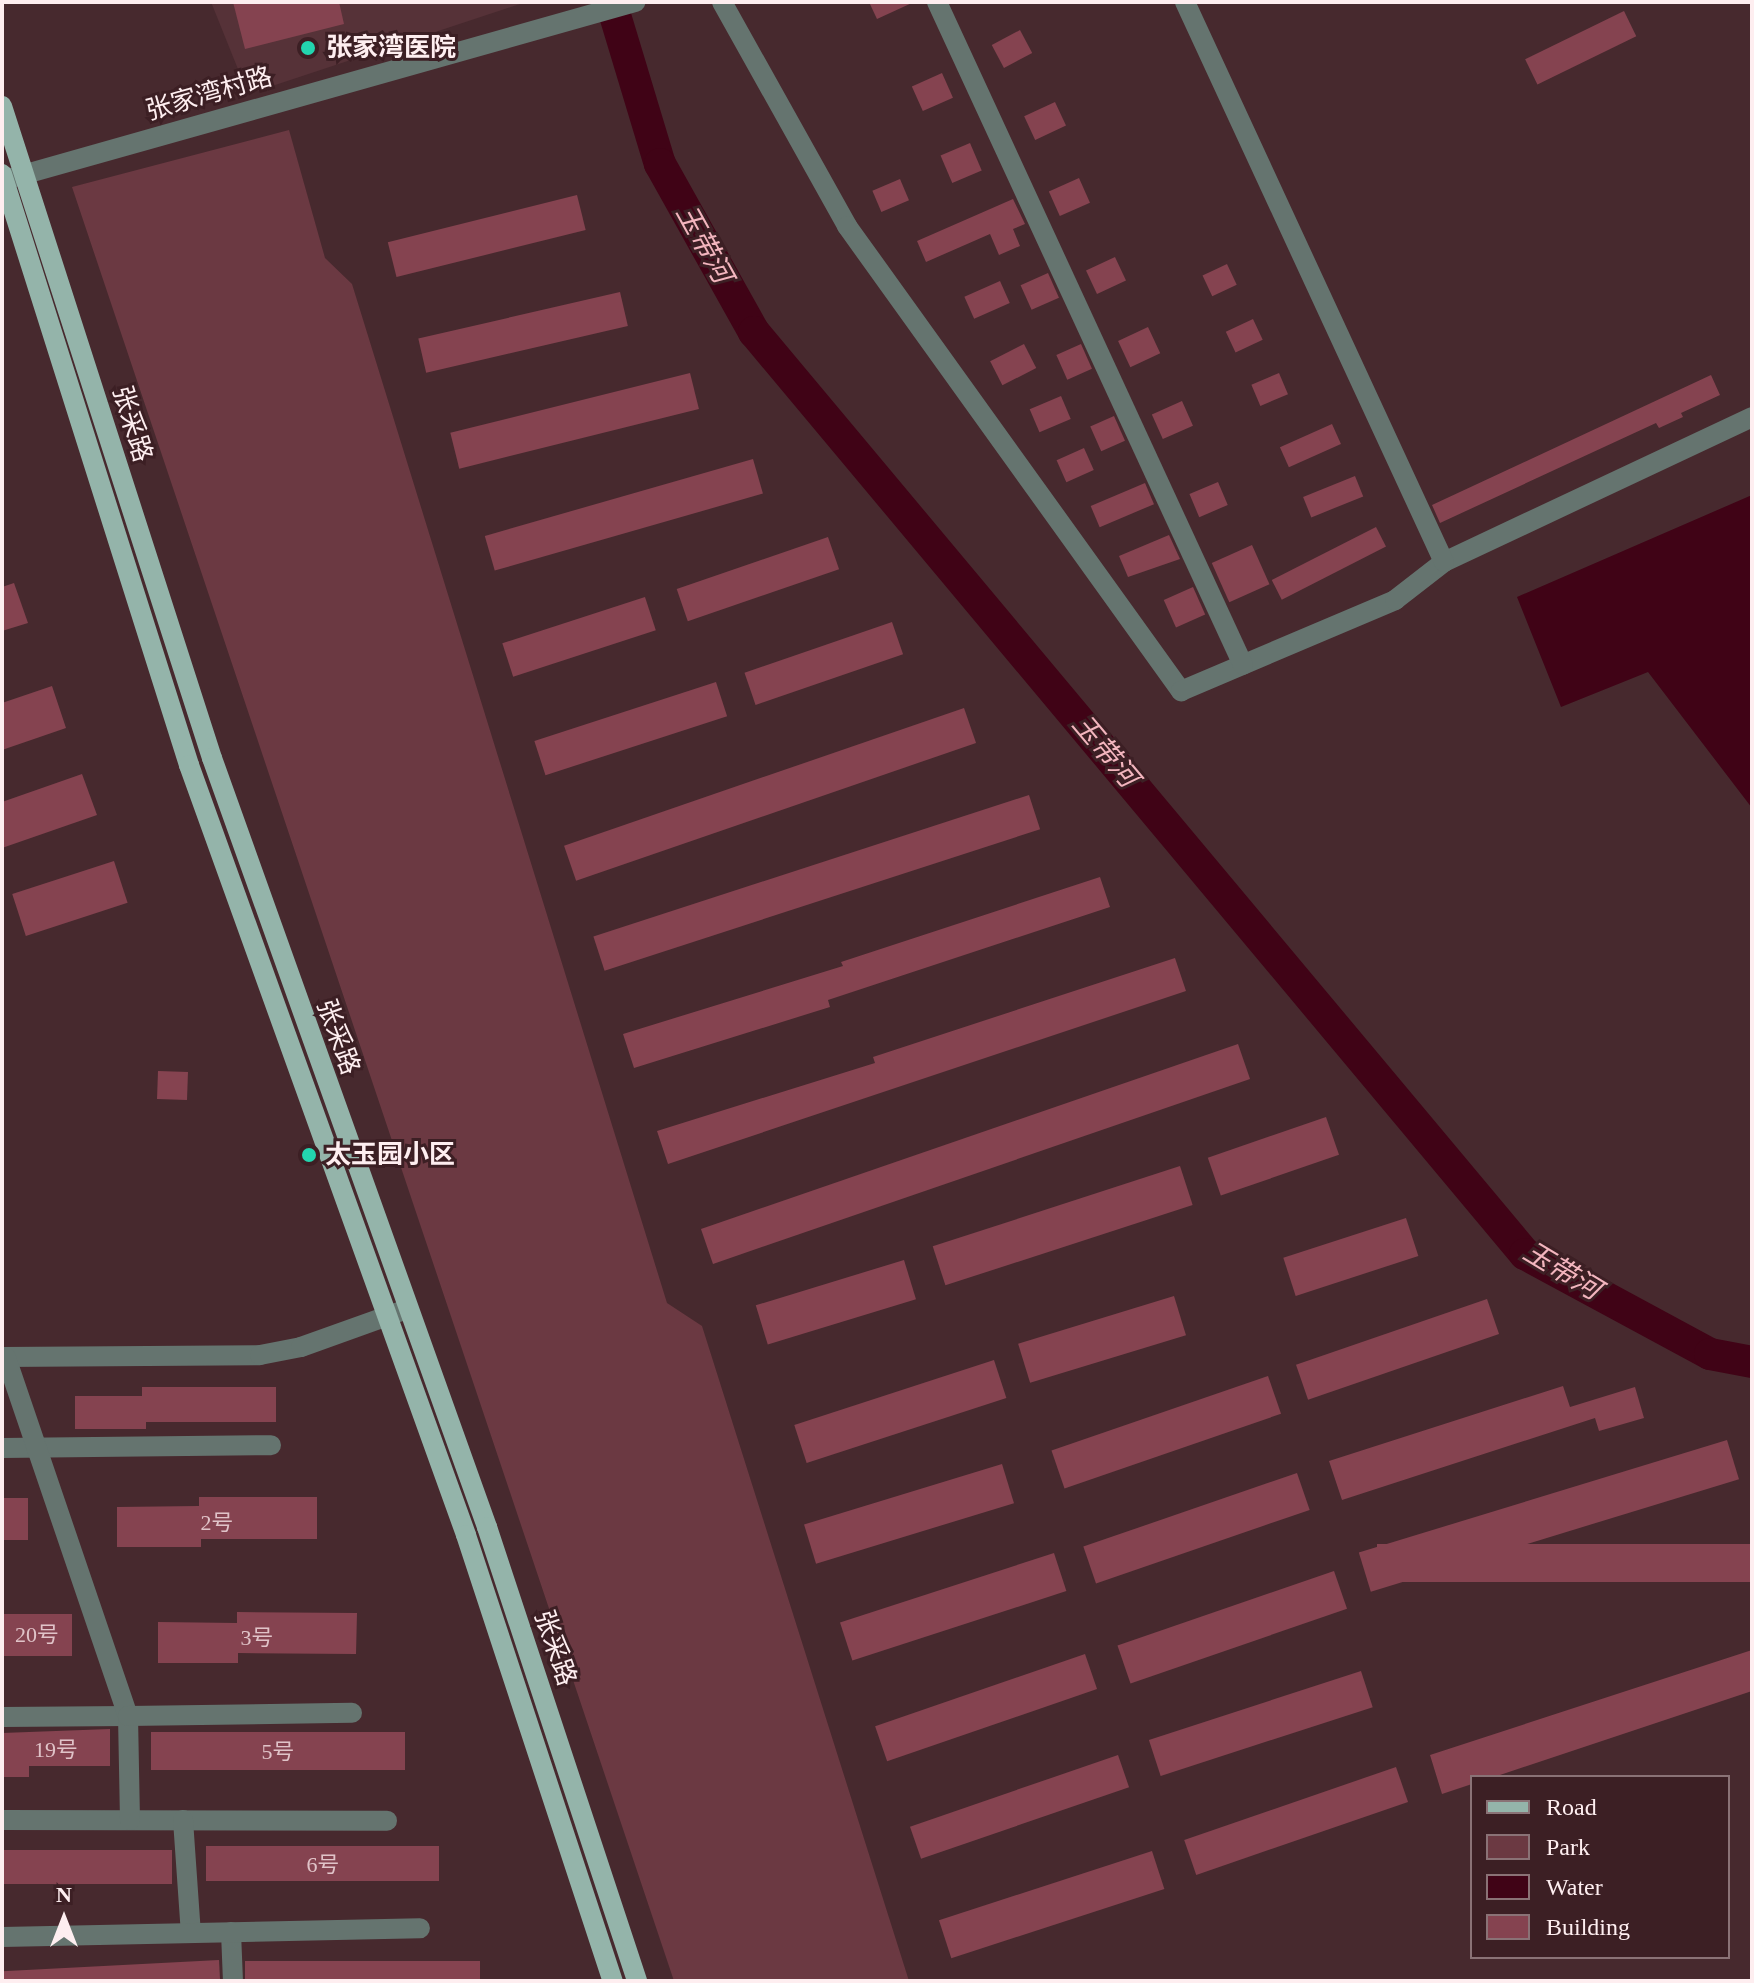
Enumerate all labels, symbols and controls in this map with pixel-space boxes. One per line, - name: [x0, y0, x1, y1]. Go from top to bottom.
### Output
- place label: 张家湾医院: [326, 32, 456, 64]
- marker: 张家湾医院: [297, 37, 319, 59]
- street label: 张家湾村路: [142, 61, 276, 127]
- water label: 玉带河: [669, 199, 739, 289]
- street label: 张采路: [106, 382, 158, 466]
- water label: 玉带河: [1065, 708, 1145, 794]
- street label: 张采路: [310, 995, 366, 1079]
- place label: 太玉园小区: [325, 1139, 455, 1171]
- marker: 太玉园小区: [300, 1146, 318, 1164]
- water label: 玉带河: [1517, 1235, 1607, 1307]
- house number: 2号: [201, 1510, 233, 1536]
- street label: 张采路: [528, 1606, 582, 1690]
- house number: 20号: [15, 1622, 59, 1648]
- house number: 3号: [241, 1625, 273, 1651]
- house number: 19号: [34, 1737, 78, 1763]
- house number: 5号: [262, 1739, 294, 1765]
- legend: [1470, 1775, 1730, 1959]
- text: Road: [1546, 1794, 1597, 1820]
- text: Park: [1546, 1834, 1590, 1860]
- house number: 6号: [307, 1852, 339, 1878]
- text: Water: [1546, 1874, 1603, 1900]
- north arrow: [24, 1879, 104, 1959]
- text: N: [56, 1882, 72, 1907]
- text: Building: [1546, 1914, 1630, 1940]

